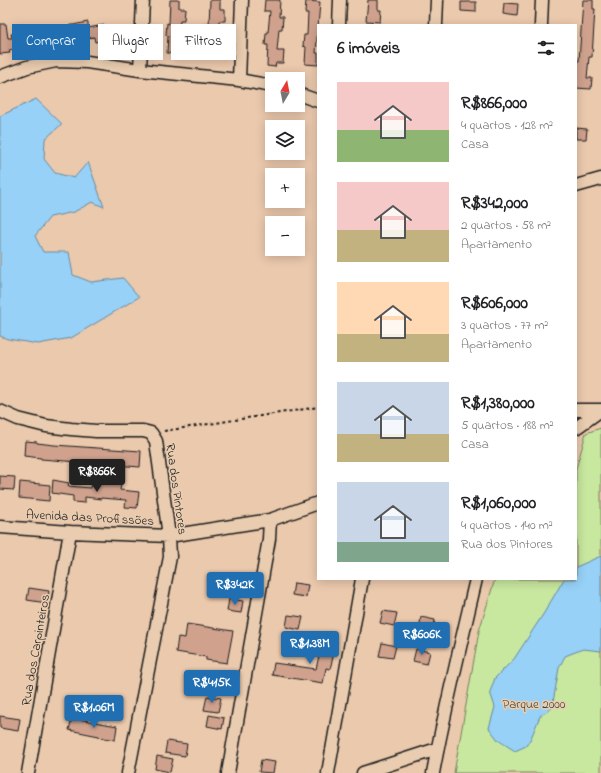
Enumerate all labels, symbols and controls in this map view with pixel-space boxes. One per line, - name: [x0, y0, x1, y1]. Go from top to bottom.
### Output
- chip: Comprar: [12, 24, 90, 60]
- chip: Alugar: [98, 24, 163, 60]
- chip: Filtros: [171, 24, 236, 60]
- text: 6 imóveis: [337, 36, 400, 61]
- icon: filters: [535, 37, 557, 59]
- north arrow: [265, 72, 305, 112]
- map controls: [265, 72, 305, 256]
- text: R$866,000: [461, 91, 527, 116]
- icon: home: [369, 98, 417, 146]
- text: 4 quartos · 128 m²: [461, 116, 553, 135]
- button: layers: [265, 120, 305, 160]
- text: Casa: [461, 135, 489, 154]
- button: +: [265, 168, 305, 208]
- text: R$342,000: [461, 191, 528, 216]
- icon: home: [369, 198, 417, 246]
- button: −: [265, 216, 305, 256]
- text: 2 quartos · 58 m²: [461, 216, 551, 235]
- text: Apartamento: [461, 235, 532, 254]
- text: R$606,000: [461, 291, 528, 316]
- icon: home: [369, 298, 417, 346]
- text: 3 quartos · 77 m²: [461, 316, 548, 335]
- text: Apartamento: [461, 335, 532, 354]
- text: R$1,380,000: [461, 391, 535, 416]
- icon: home: [369, 398, 417, 446]
- text: 5 quartos · 188 m²: [461, 416, 554, 435]
- text: Casa: [461, 435, 489, 454]
- street label: Rua dos Pintores: [160, 442, 192, 536]
- pin: R$866K: [64, 459, 130, 493]
- text: R$866K: [78, 462, 116, 481]
- text: R$1,060,000: [461, 491, 536, 516]
- icon: home: [369, 498, 417, 546]
- street label: Avenida das Profissões: [26, 505, 155, 531]
- text: 4 quartos · 140 m²: [461, 516, 553, 535]
- text: Rua dos Pintores: [461, 535, 553, 554]
- pin: R$342K: [202, 572, 268, 606]
- text: R$342K: [216, 575, 254, 594]
- street label: Rua dos Carpinteiros: [17, 592, 55, 707]
- pin: R$606K: [389, 622, 455, 656]
- text: R$606K: [403, 625, 441, 644]
- pin: R$1.38M: [273, 631, 347, 665]
- text: R$1.38M: [290, 634, 330, 653]
- pin: R$415K: [179, 670, 245, 704]
- text: R$415K: [193, 673, 231, 692]
- pin: R$1.06M: [57, 695, 131, 729]
- park label: Parque 2000: [503, 695, 566, 714]
- text: R$1.06M: [73, 698, 115, 717]

